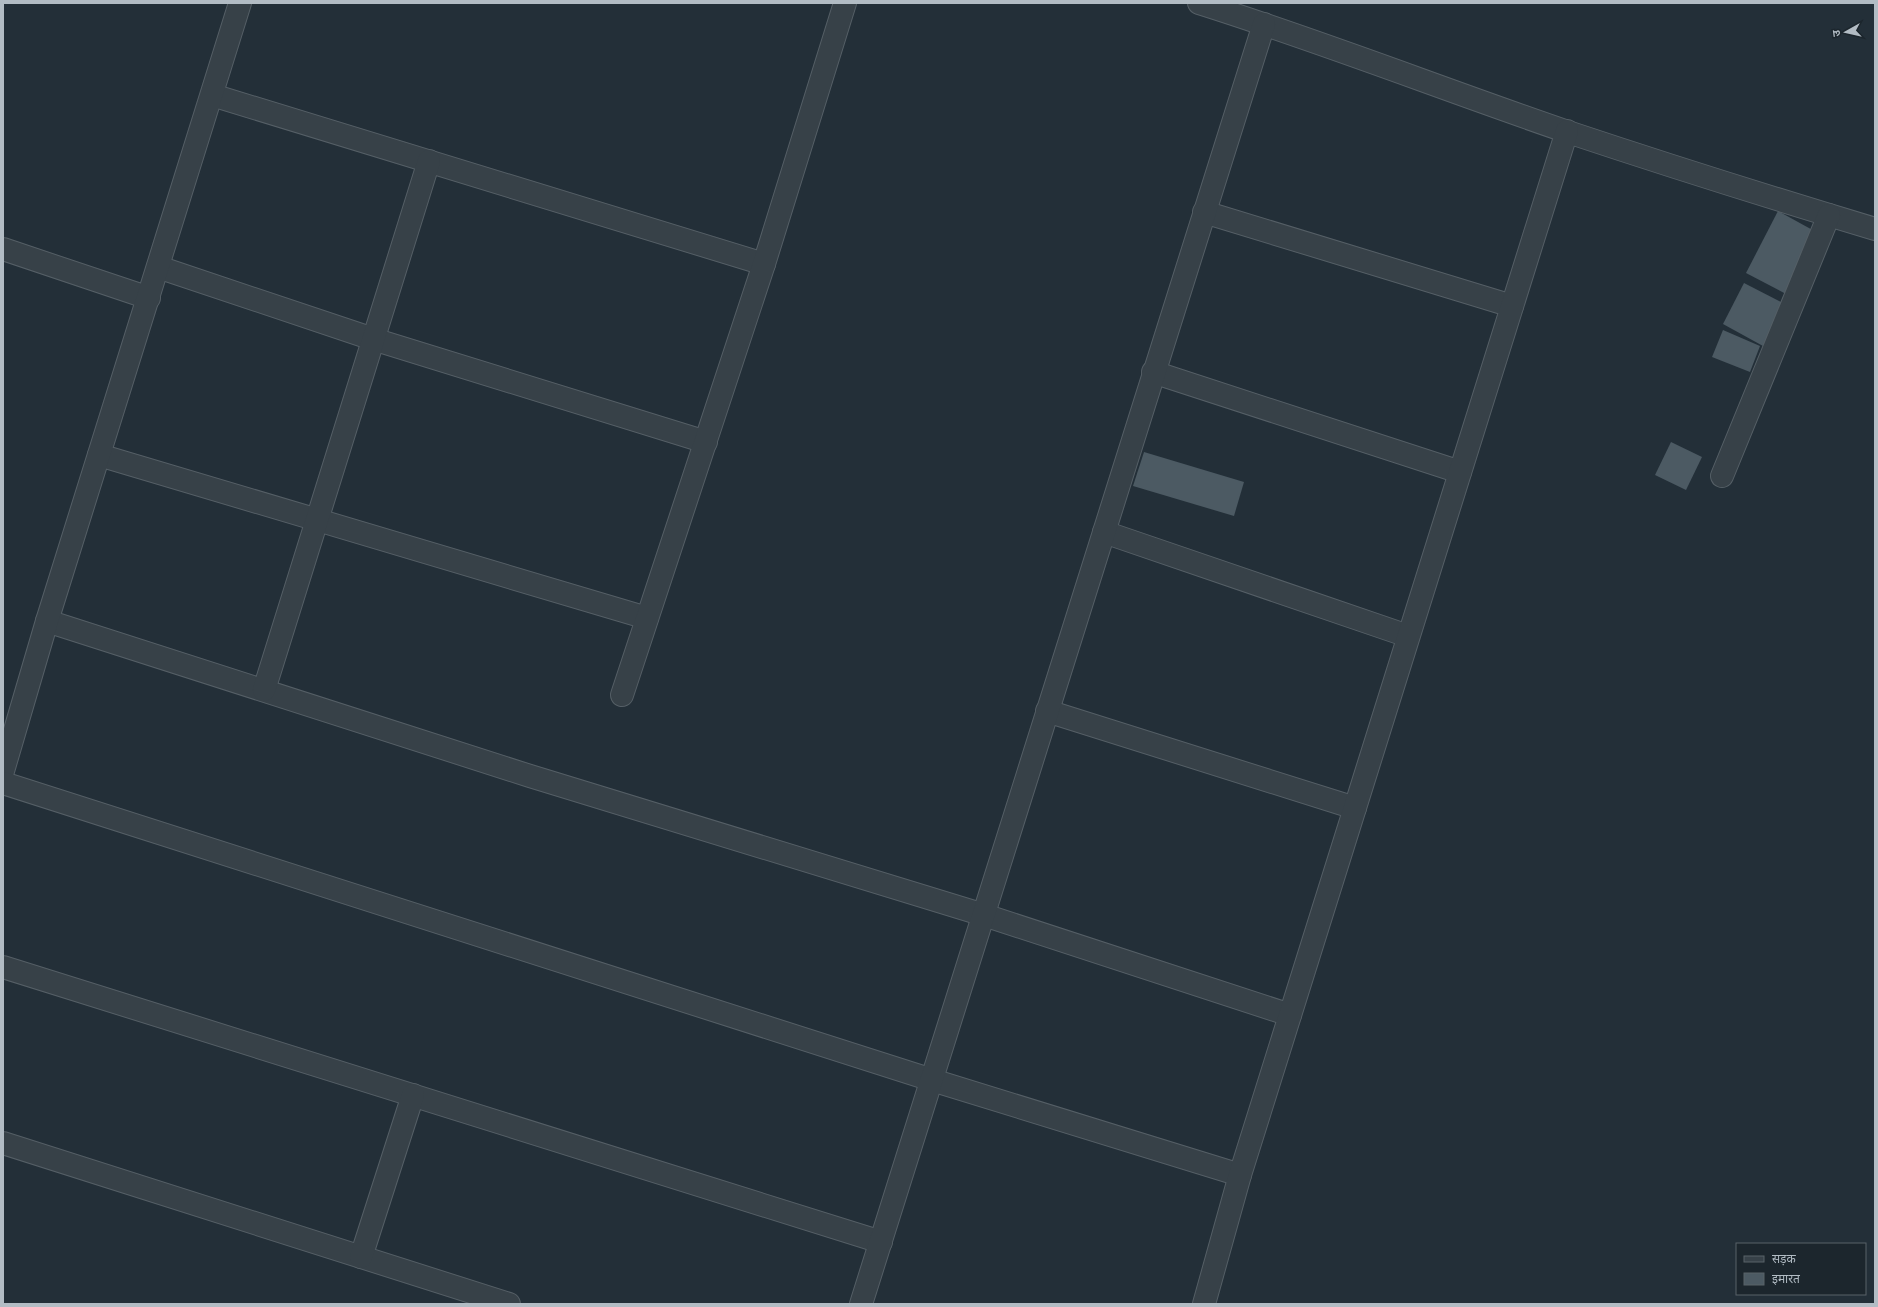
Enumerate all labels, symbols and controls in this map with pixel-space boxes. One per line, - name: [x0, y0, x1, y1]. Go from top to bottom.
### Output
- north arrow: [1826, 12, 1866, 52]
- text: उ: [1830, 29, 1843, 37]
- legend: [1736, 1243, 1866, 1295]
- text: सड़क: [1772, 1252, 1797, 1266]
- text: इमारत: [1772, 1272, 1801, 1286]

